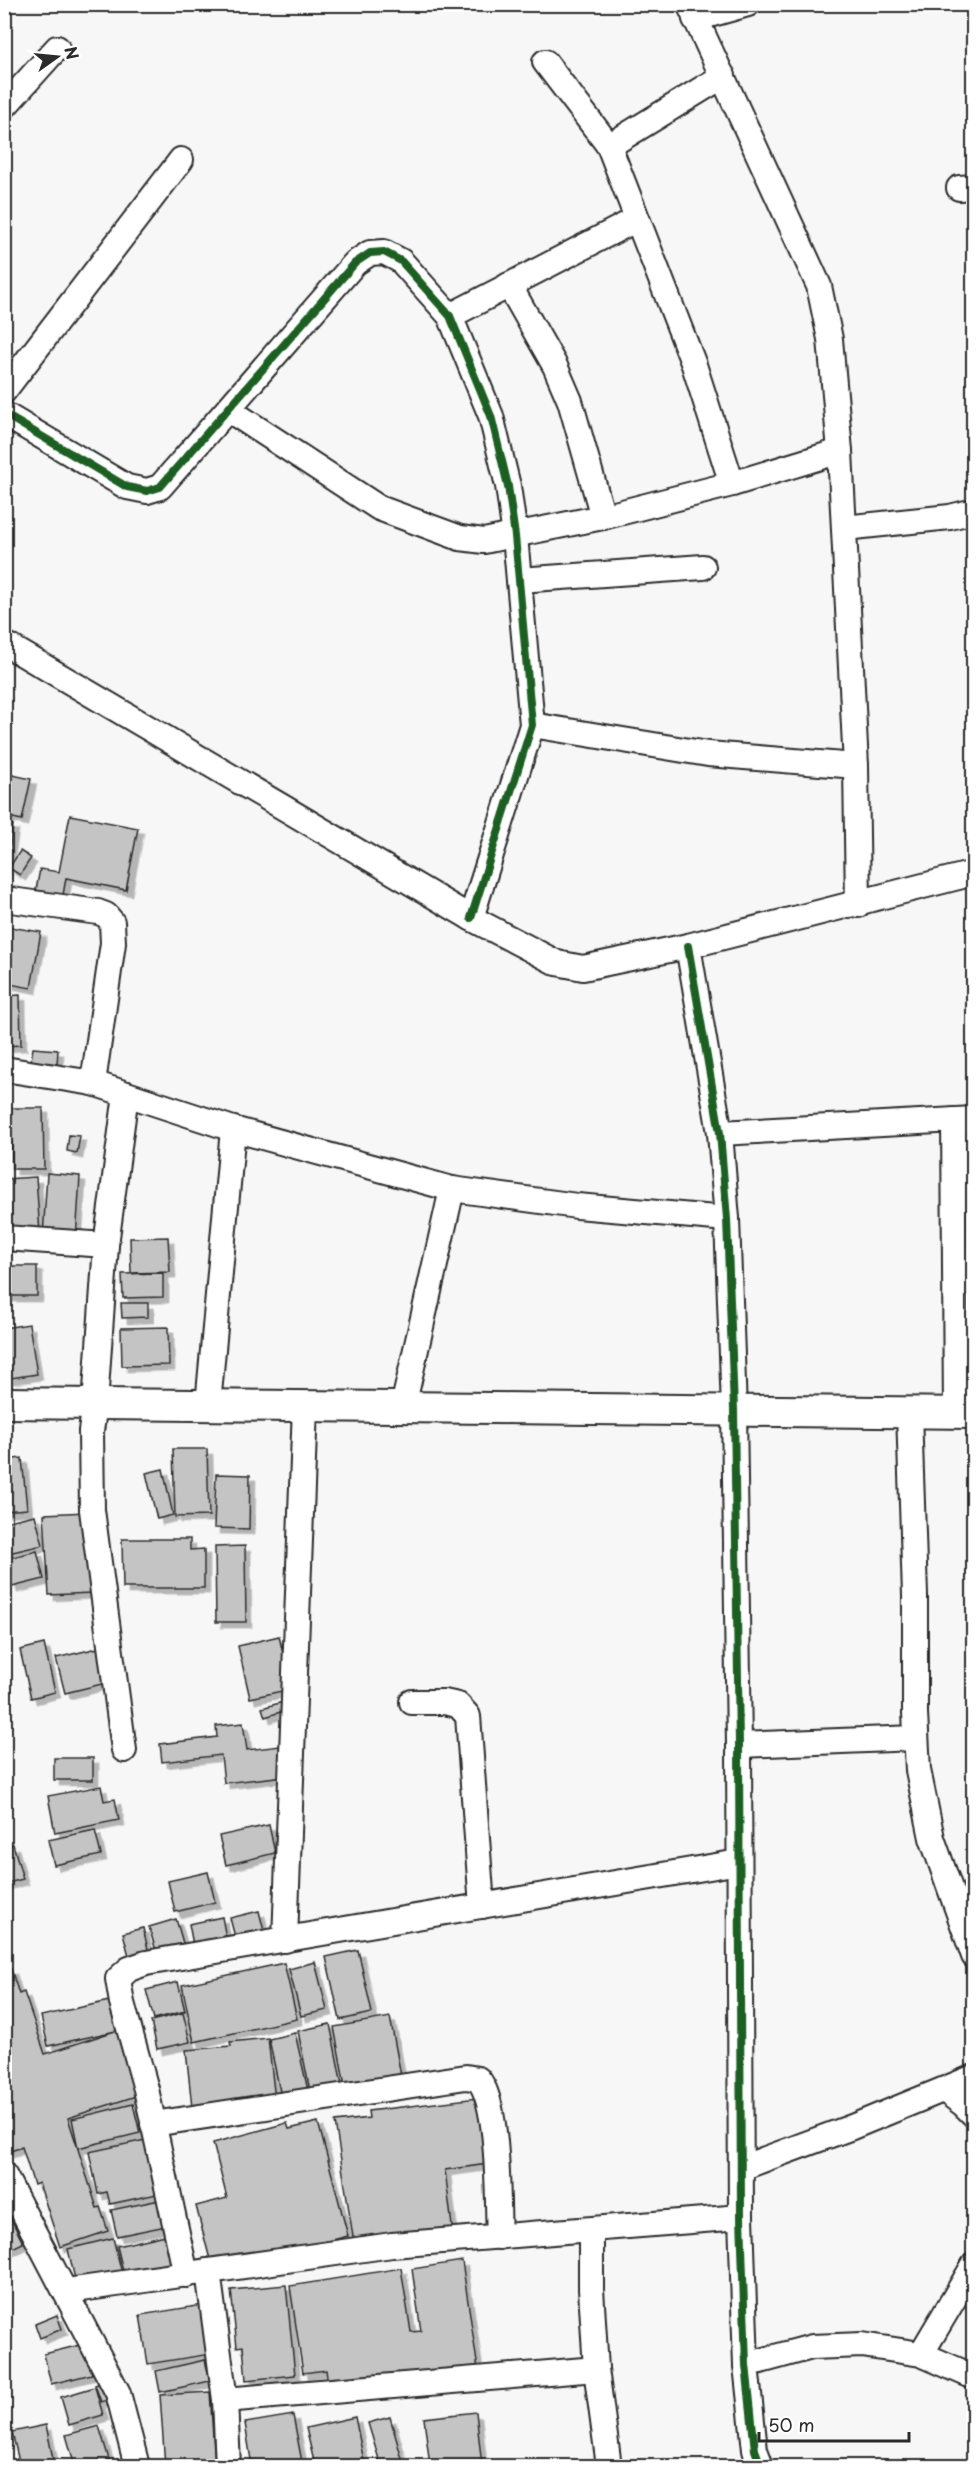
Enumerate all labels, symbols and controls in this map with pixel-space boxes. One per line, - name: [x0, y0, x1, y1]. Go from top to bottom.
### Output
- north arrow: [27, 27, 87, 87]
- text: N: [59, 44, 86, 62]
- scale bar: [759, 2405, 909, 2443]
- text: 50 m: [768, 2411, 815, 2438]

